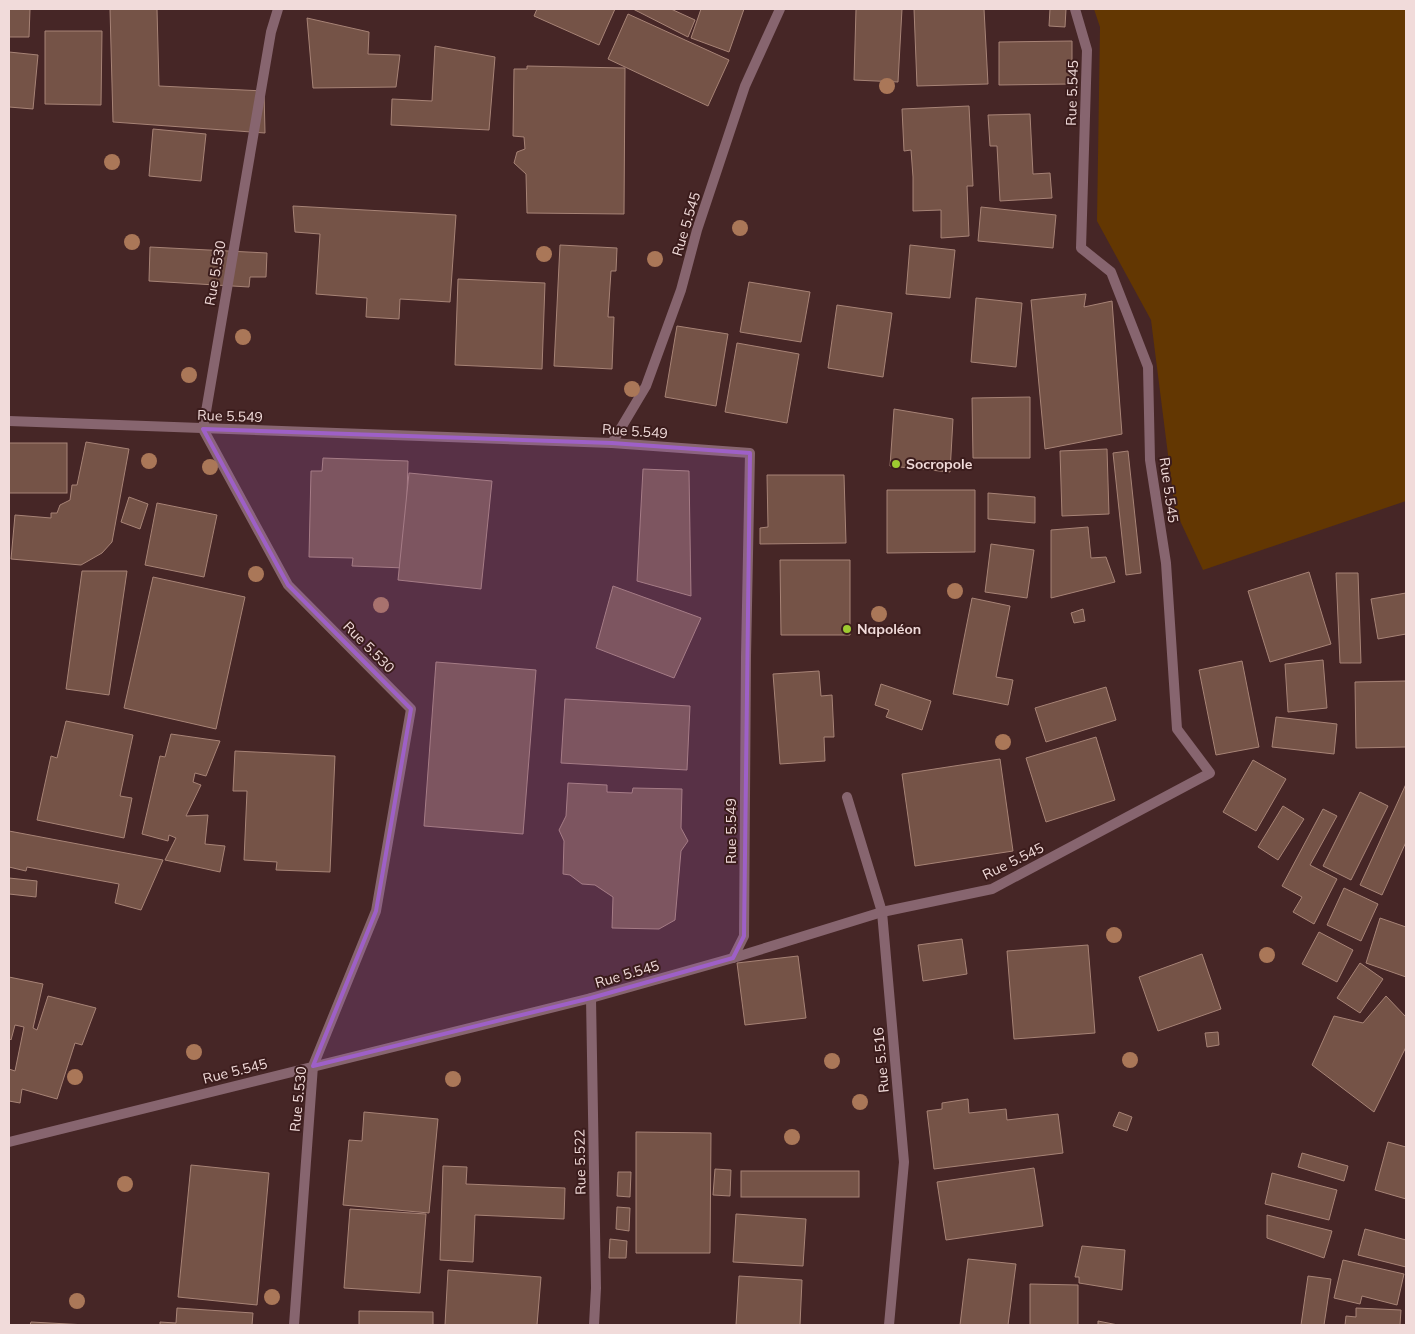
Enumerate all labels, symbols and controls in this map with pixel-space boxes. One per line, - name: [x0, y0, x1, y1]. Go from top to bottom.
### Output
- street label: Rue 5.545: [1062, 60, 1082, 126]
- street label: Rue 5.545: [668, 190, 704, 258]
- street label: Rue 5.530: [200, 239, 230, 307]
- street label: Rue 5.549: [197, 406, 263, 426]
- street label: Rue 5.549: [602, 420, 668, 442]
- place label: Socropole: [906, 455, 973, 473]
- street label: Rue 5.545: [1156, 456, 1182, 524]
- marker: Socropole: [890, 458, 902, 470]
- street label: Rue 5.530: [339, 617, 399, 677]
- place label: Napoléon: [857, 620, 921, 638]
- marker: Napoléon: [841, 623, 853, 635]
- street label: Rue 5.549: [722, 798, 740, 864]
- street label: Rue 5.545: [979, 838, 1047, 884]
- street label: Rue 5.545: [593, 956, 661, 992]
- street label: Rue 5.516: [869, 1026, 893, 1094]
- street label: Rue 5.545: [201, 1054, 269, 1088]
- street label: Rue 5.530: [286, 1065, 310, 1133]
- street label: Rue 5.522: [570, 1129, 590, 1195]

